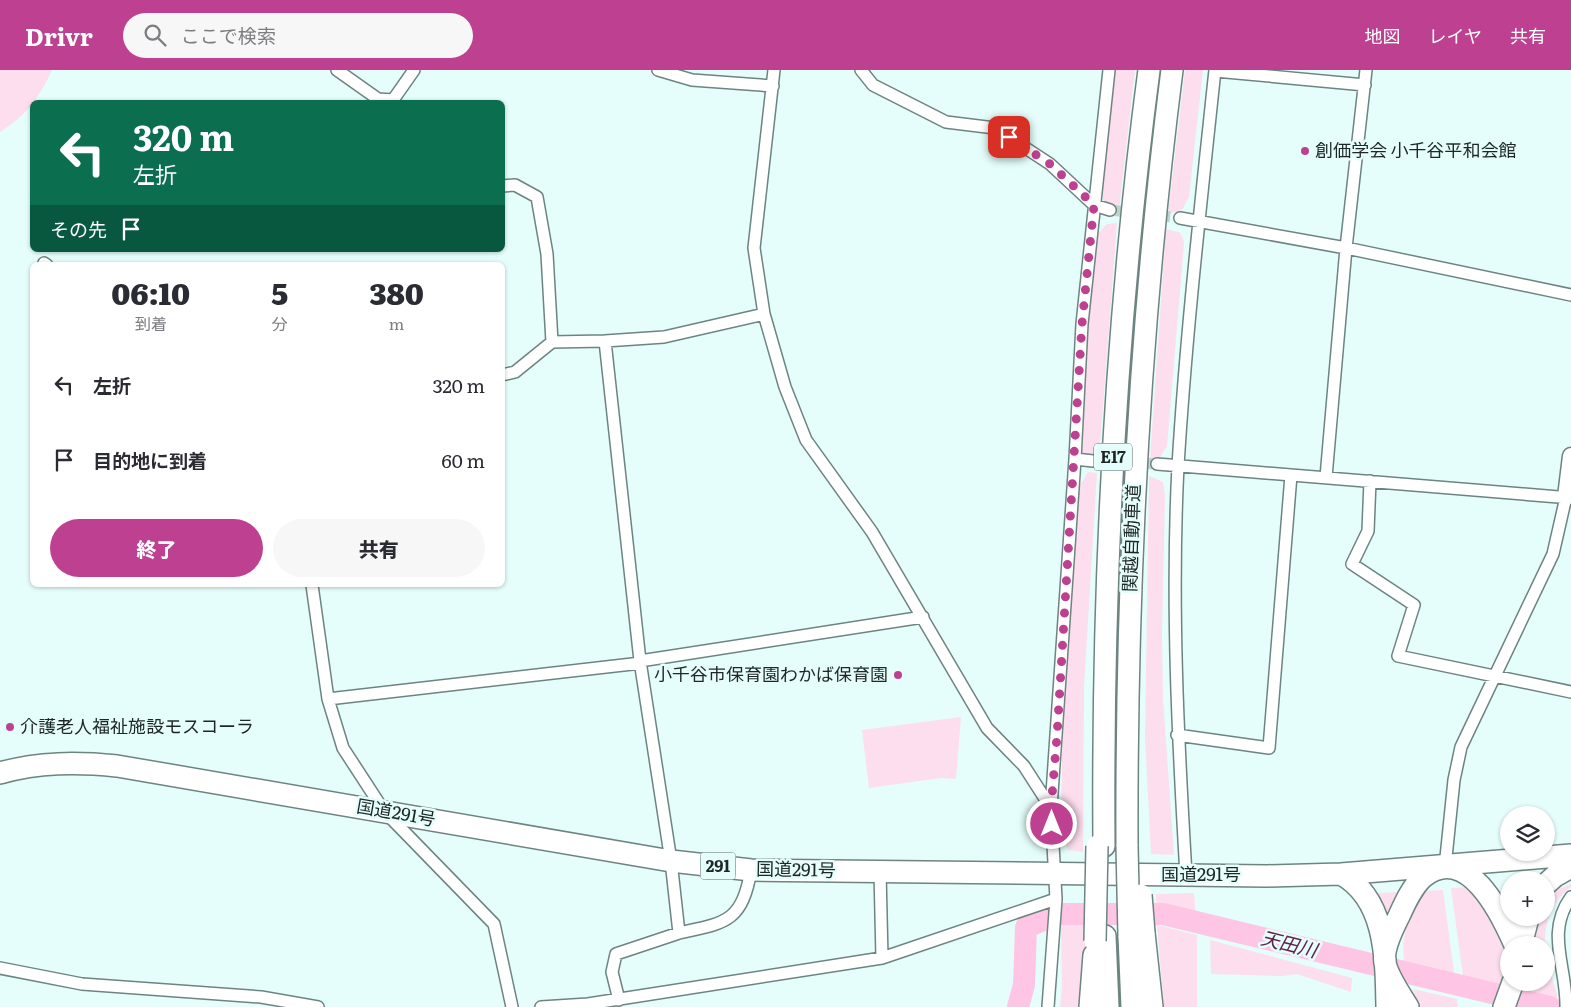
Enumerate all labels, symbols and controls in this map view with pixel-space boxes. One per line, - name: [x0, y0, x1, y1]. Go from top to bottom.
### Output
- search box: [123, 13, 473, 58]
- text: Drivr: [25, 18, 93, 53]
- icon: search: [141, 21, 169, 49]
- text: ここで検索: [181, 21, 276, 49]
- text: 地図: [1365, 22, 1401, 49]
- text: レイヤ: [1429, 22, 1482, 49]
- text: 共有: [1510, 22, 1546, 49]
- text: 320 m: [133, 110, 234, 162]
- pin: [988, 116, 1030, 158]
- icon: left: [50, 120, 115, 185]
- icon: arrive: [995, 123, 1023, 151]
- place label: 創価学会 小千谷平和会館: [1315, 136, 1517, 163]
- marker: 創価学会 小千谷平和会館: [1299, 145, 1311, 157]
- text: 左折: [133, 157, 177, 190]
- text: その先: [50, 215, 107, 243]
- icon: arrive: [117, 215, 145, 243]
- text: 06:10: [111, 270, 190, 314]
- text: 5: [271, 270, 288, 314]
- text: 380: [369, 270, 424, 314]
- text: 到着: [135, 311, 167, 335]
- text: 分: [272, 311, 288, 335]
- text: m: [389, 311, 404, 335]
- icon: left: [50, 371, 78, 399]
- text: 左折: [93, 371, 131, 399]
- text: 320 m: [432, 371, 485, 399]
- road number: E17: [1094, 444, 1132, 471]
- icon: arrive: [50, 446, 78, 474]
- text: 目的地に到着: [93, 446, 207, 474]
- text: 60 m: [442, 446, 485, 474]
- street label: 関越自動車道: [1115, 484, 1146, 592]
- button: 終了: [50, 519, 263, 577]
- button: 共有: [273, 519, 485, 577]
- place label: 小千谷市保育園わかば保育園: [654, 660, 888, 687]
- marker: 小千谷市保育園わかば保育園: [892, 669, 904, 681]
- place label: 介護老人福祉施設モスコーラ: [20, 712, 254, 739]
- marker: 介護老人福祉施設モスコーラ: [4, 721, 16, 733]
- street label: 国道291号: [355, 791, 438, 832]
- position arrow: [1025, 797, 1077, 849]
- map controls: [1500, 806, 1555, 991]
- button: layers: [1500, 806, 1555, 861]
- road number: 291: [700, 852, 736, 879]
- street label: 国道291号: [756, 854, 836, 883]
- street label: 国道291号: [1161, 860, 1241, 887]
- button: +: [1500, 871, 1555, 926]
- water label: 天田川: [1258, 923, 1322, 964]
- button: −: [1500, 936, 1555, 991]

